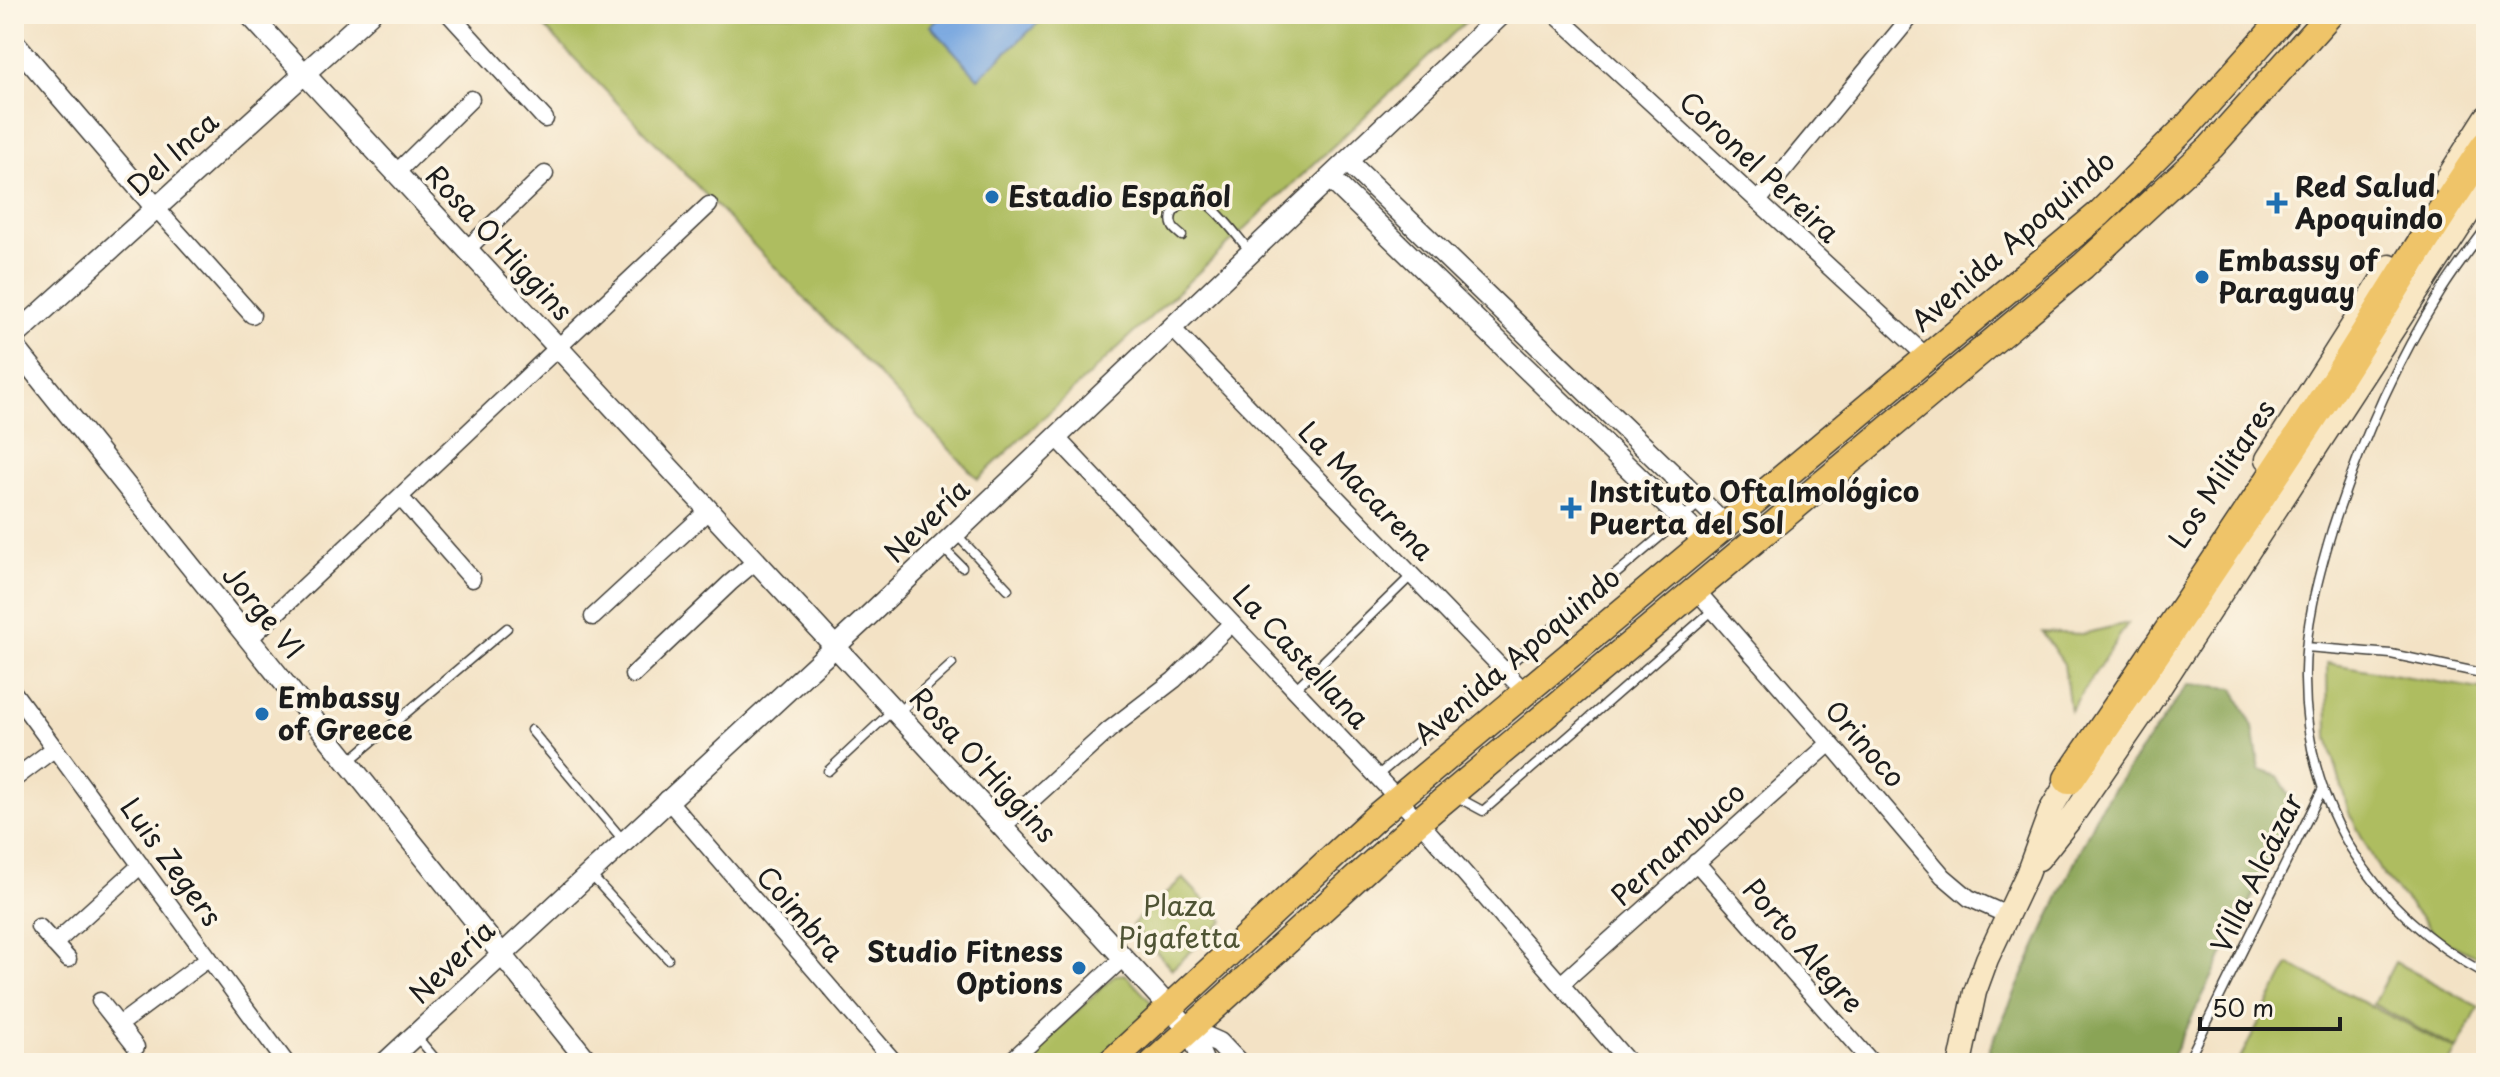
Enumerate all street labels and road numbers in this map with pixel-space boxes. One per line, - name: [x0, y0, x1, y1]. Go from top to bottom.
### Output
- street label: Coronel Pereira: [1670, 80, 1850, 252]
- street label: Del Inca: [117, 100, 228, 206]
- street label: Avenida Apoquindo: [1900, 139, 2124, 341]
- street label: Rosa O'Higgins: [416, 154, 584, 330]
- street label: Los Militares: [2156, 390, 2285, 556]
- street label: La Macarena: [1289, 410, 1445, 570]
- street label: Nevería: [873, 468, 979, 572]
- street label: Jorge VI: [213, 555, 316, 667]
- street label: Avenida Apoquindo: [1403, 555, 1629, 754]
- street label: La Castellana: [1224, 574, 1381, 738]
- street label: Rosa O'Higgins: [900, 676, 1068, 852]
- street label: Orinoco: [1816, 689, 1917, 797]
- street label: Pernambuco: [1600, 771, 1754, 915]
- street label: Villa Alcázar: [2198, 785, 2313, 960]
- street label: Luis Zegers: [111, 788, 234, 935]
- street label: Coimbra: [747, 855, 856, 971]
- street label: Porto Alegre: [1733, 868, 1875, 1022]
- street label: Nevería: [398, 909, 504, 1013]

